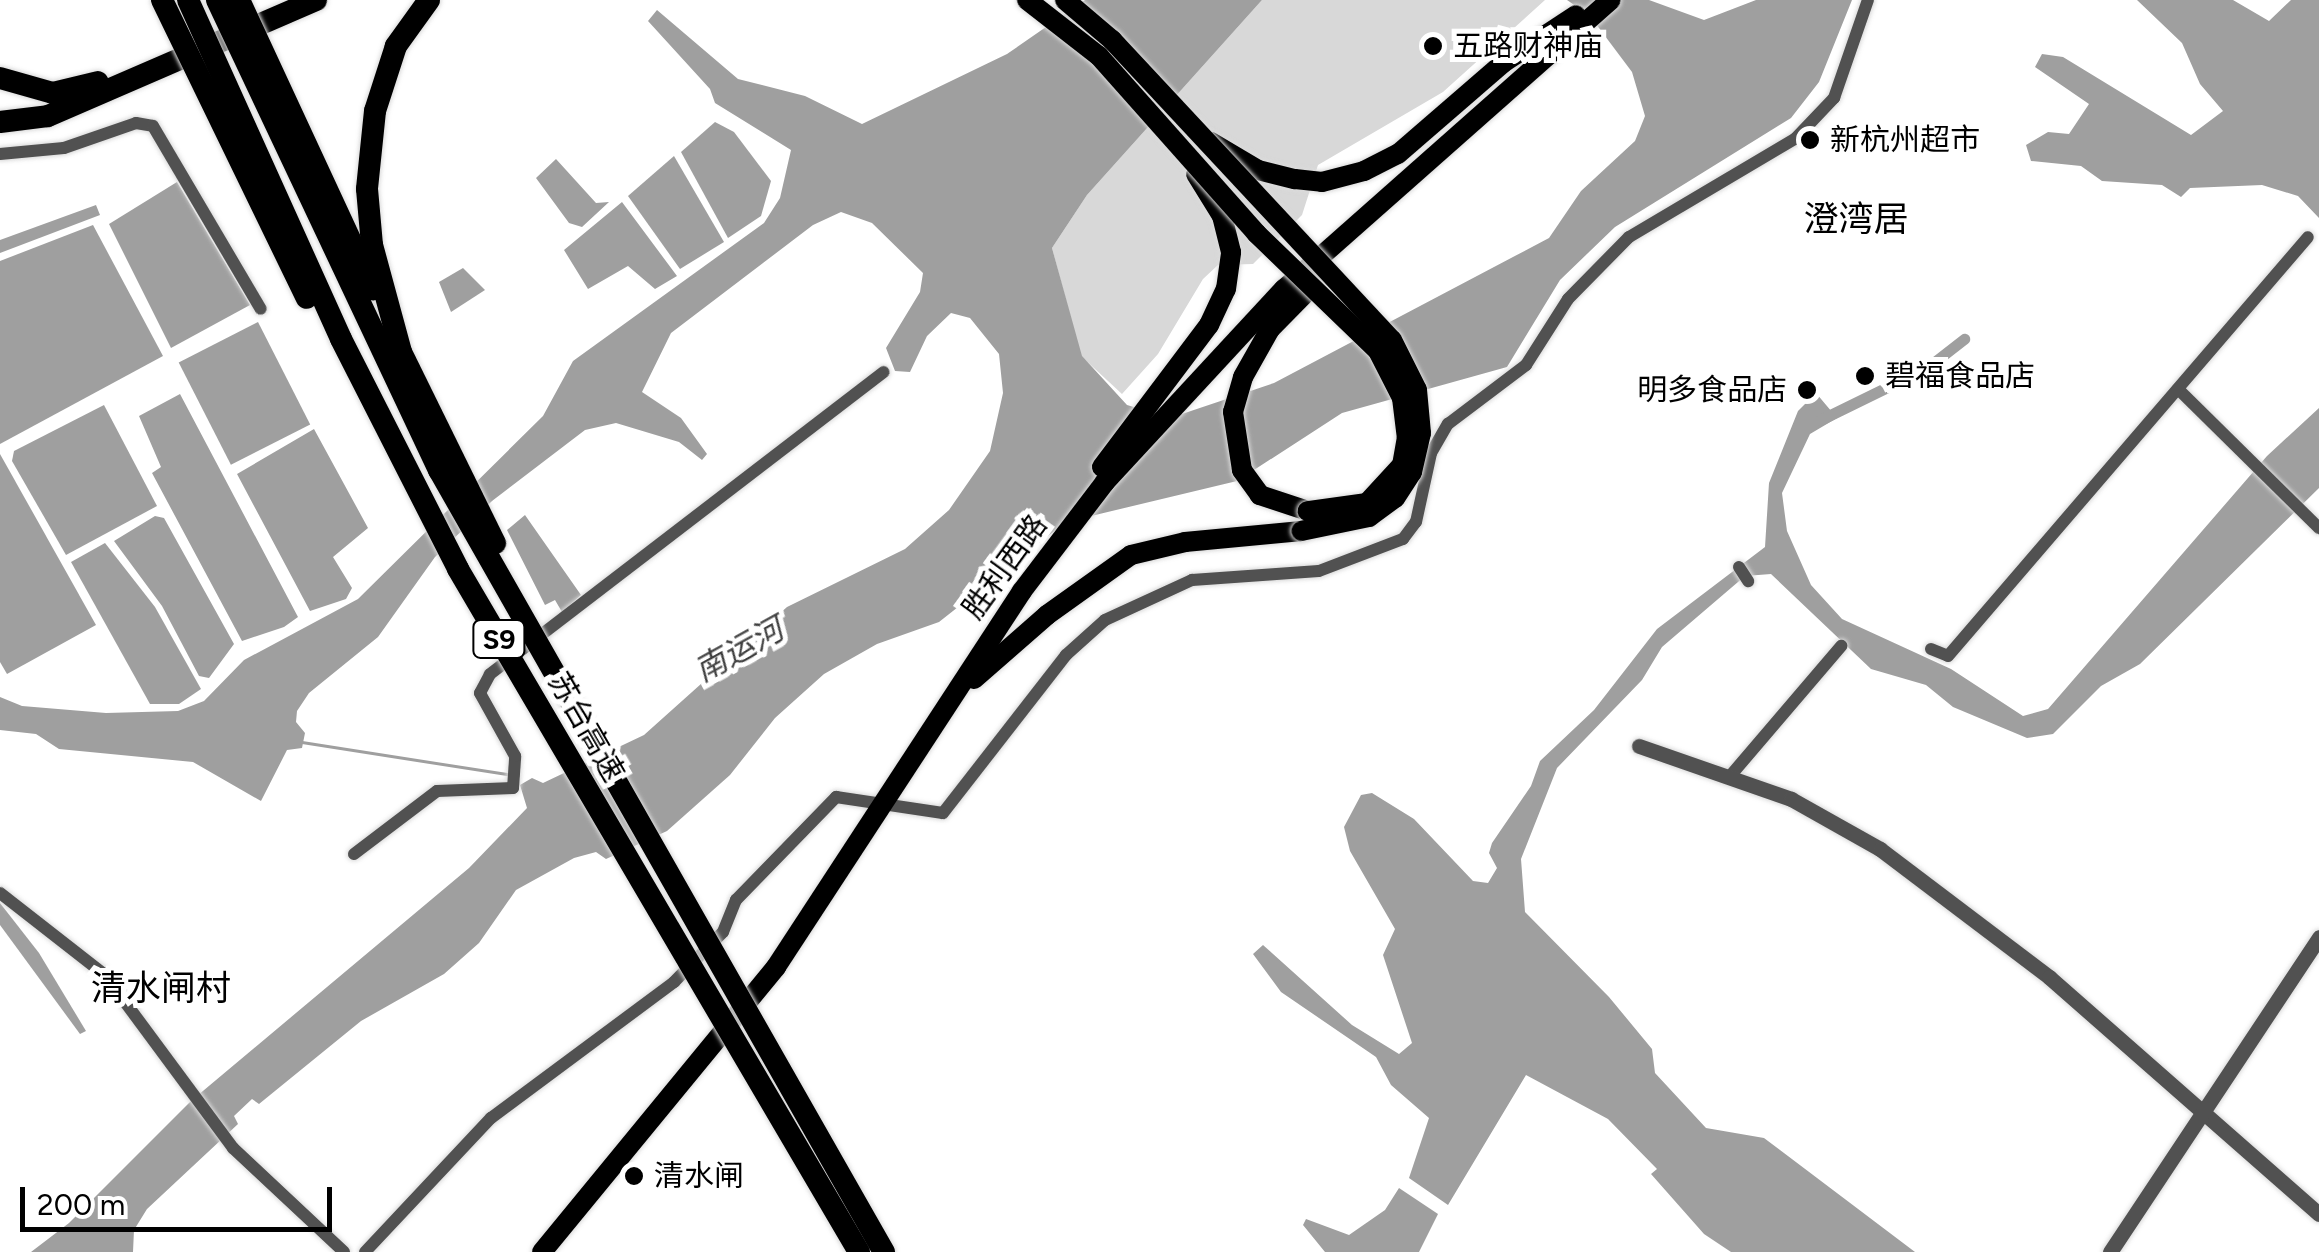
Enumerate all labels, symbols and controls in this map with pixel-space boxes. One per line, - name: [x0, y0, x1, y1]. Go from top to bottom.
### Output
- place label: 五路财神庙: [1453, 28, 1603, 64]
- marker: 五路财神庙: [1422, 35, 1444, 57]
- place label: 新杭州超市: [1830, 122, 1980, 158]
- marker: 新杭州超市: [1799, 129, 1821, 151]
- district label: 澄湾居: [1804, 198, 1908, 240]
- place label: 碧福食品店: [1885, 358, 2035, 394]
- marker: 碧福食品店: [1854, 365, 1876, 387]
- place label: 明多食品店: [1637, 372, 1787, 408]
- marker: 明多食品店: [1796, 379, 1818, 401]
- street label: 胜利西路: [955, 508, 1055, 626]
- water label: 南运河: [688, 610, 790, 690]
- road number: S9: [472, 616, 526, 662]
- street label: 苏台高速: [540, 666, 632, 788]
- district label: 清水闸村: [91, 967, 231, 1009]
- place label: 清水闸: [654, 1158, 744, 1194]
- marker: 清水闸: [623, 1165, 645, 1187]
- scale bar: [25, 1167, 338, 1229]
- text: 200 m: [37, 1186, 125, 1223]

